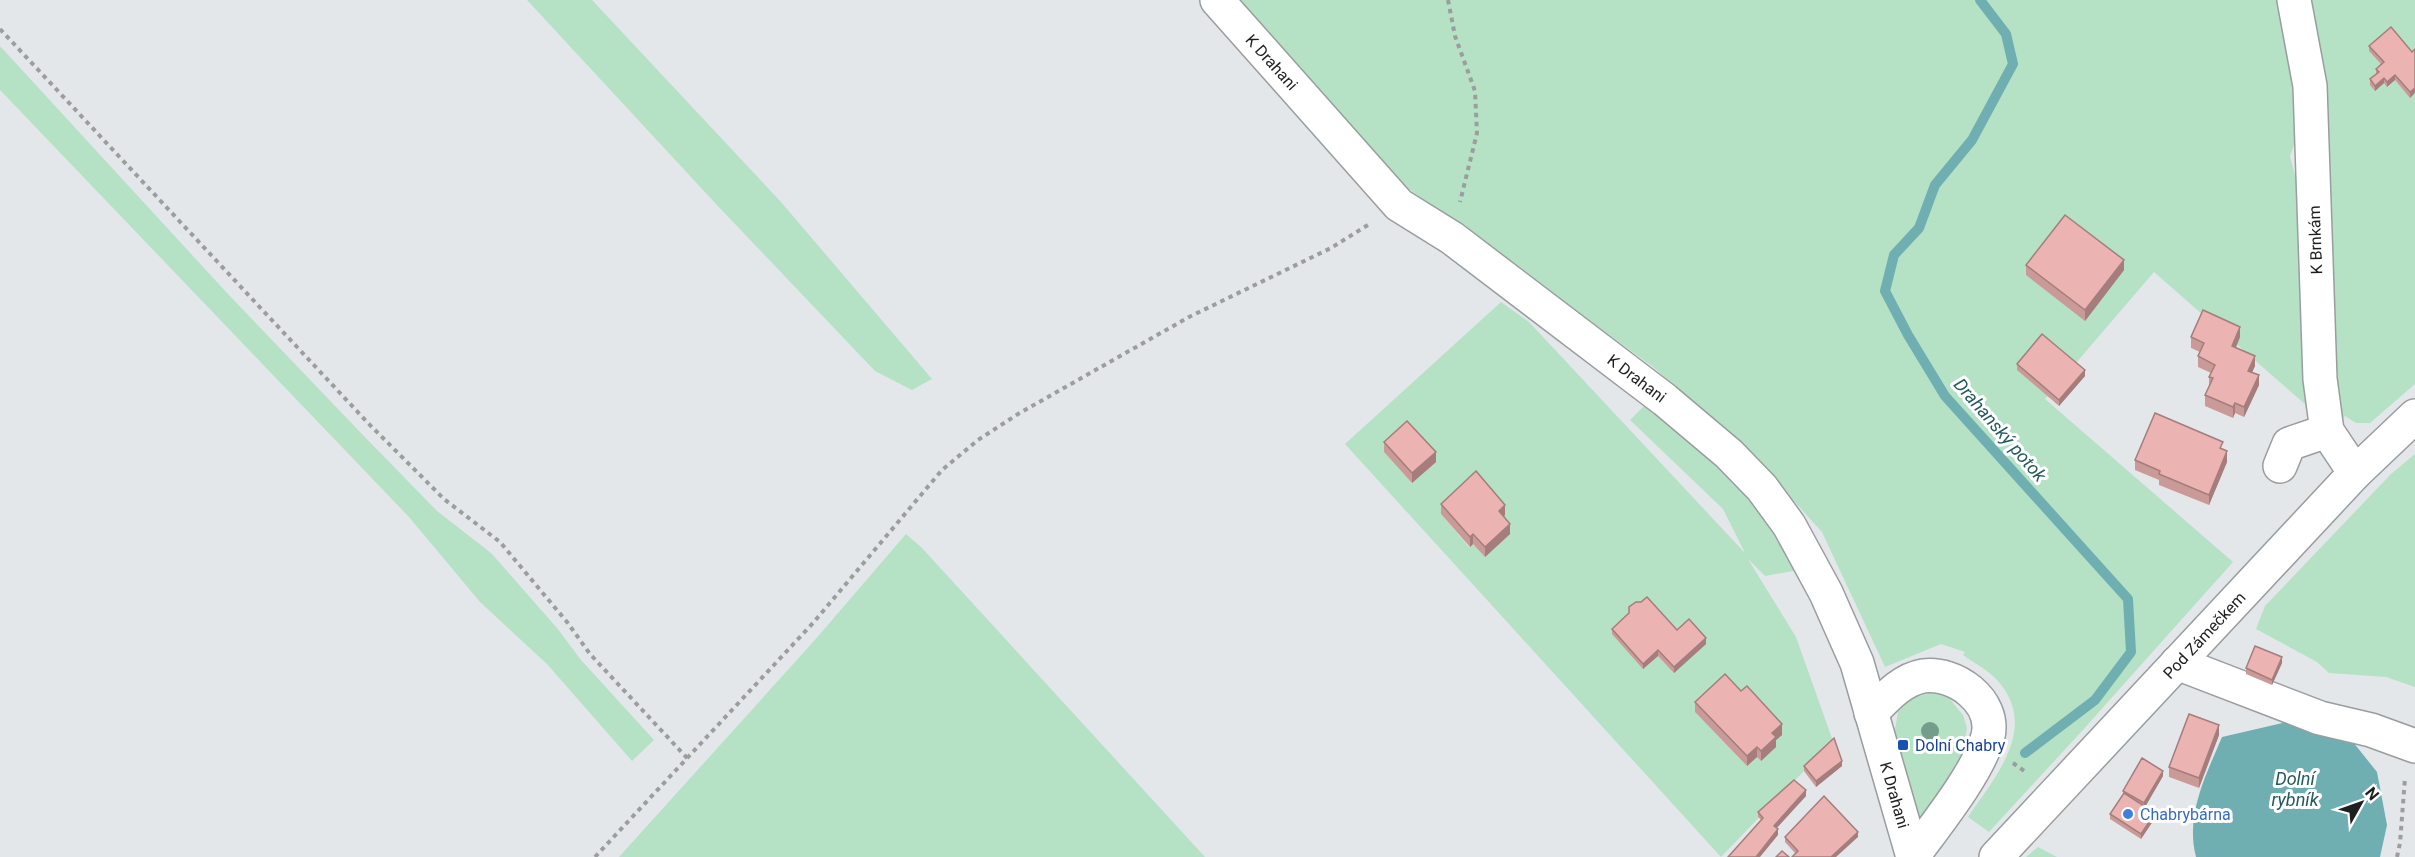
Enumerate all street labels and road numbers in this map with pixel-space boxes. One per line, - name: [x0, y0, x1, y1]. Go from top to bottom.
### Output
- street label: K Drahani: [1242, 31, 1302, 94]
- street label: K Brnkám: [2305, 205, 2326, 275]
- street label: K Drahani: [1604, 350, 1670, 407]
- street label: Pod Zámečkem: [2159, 588, 2249, 683]
- street label: K Drahani: [1876, 760, 1913, 831]

